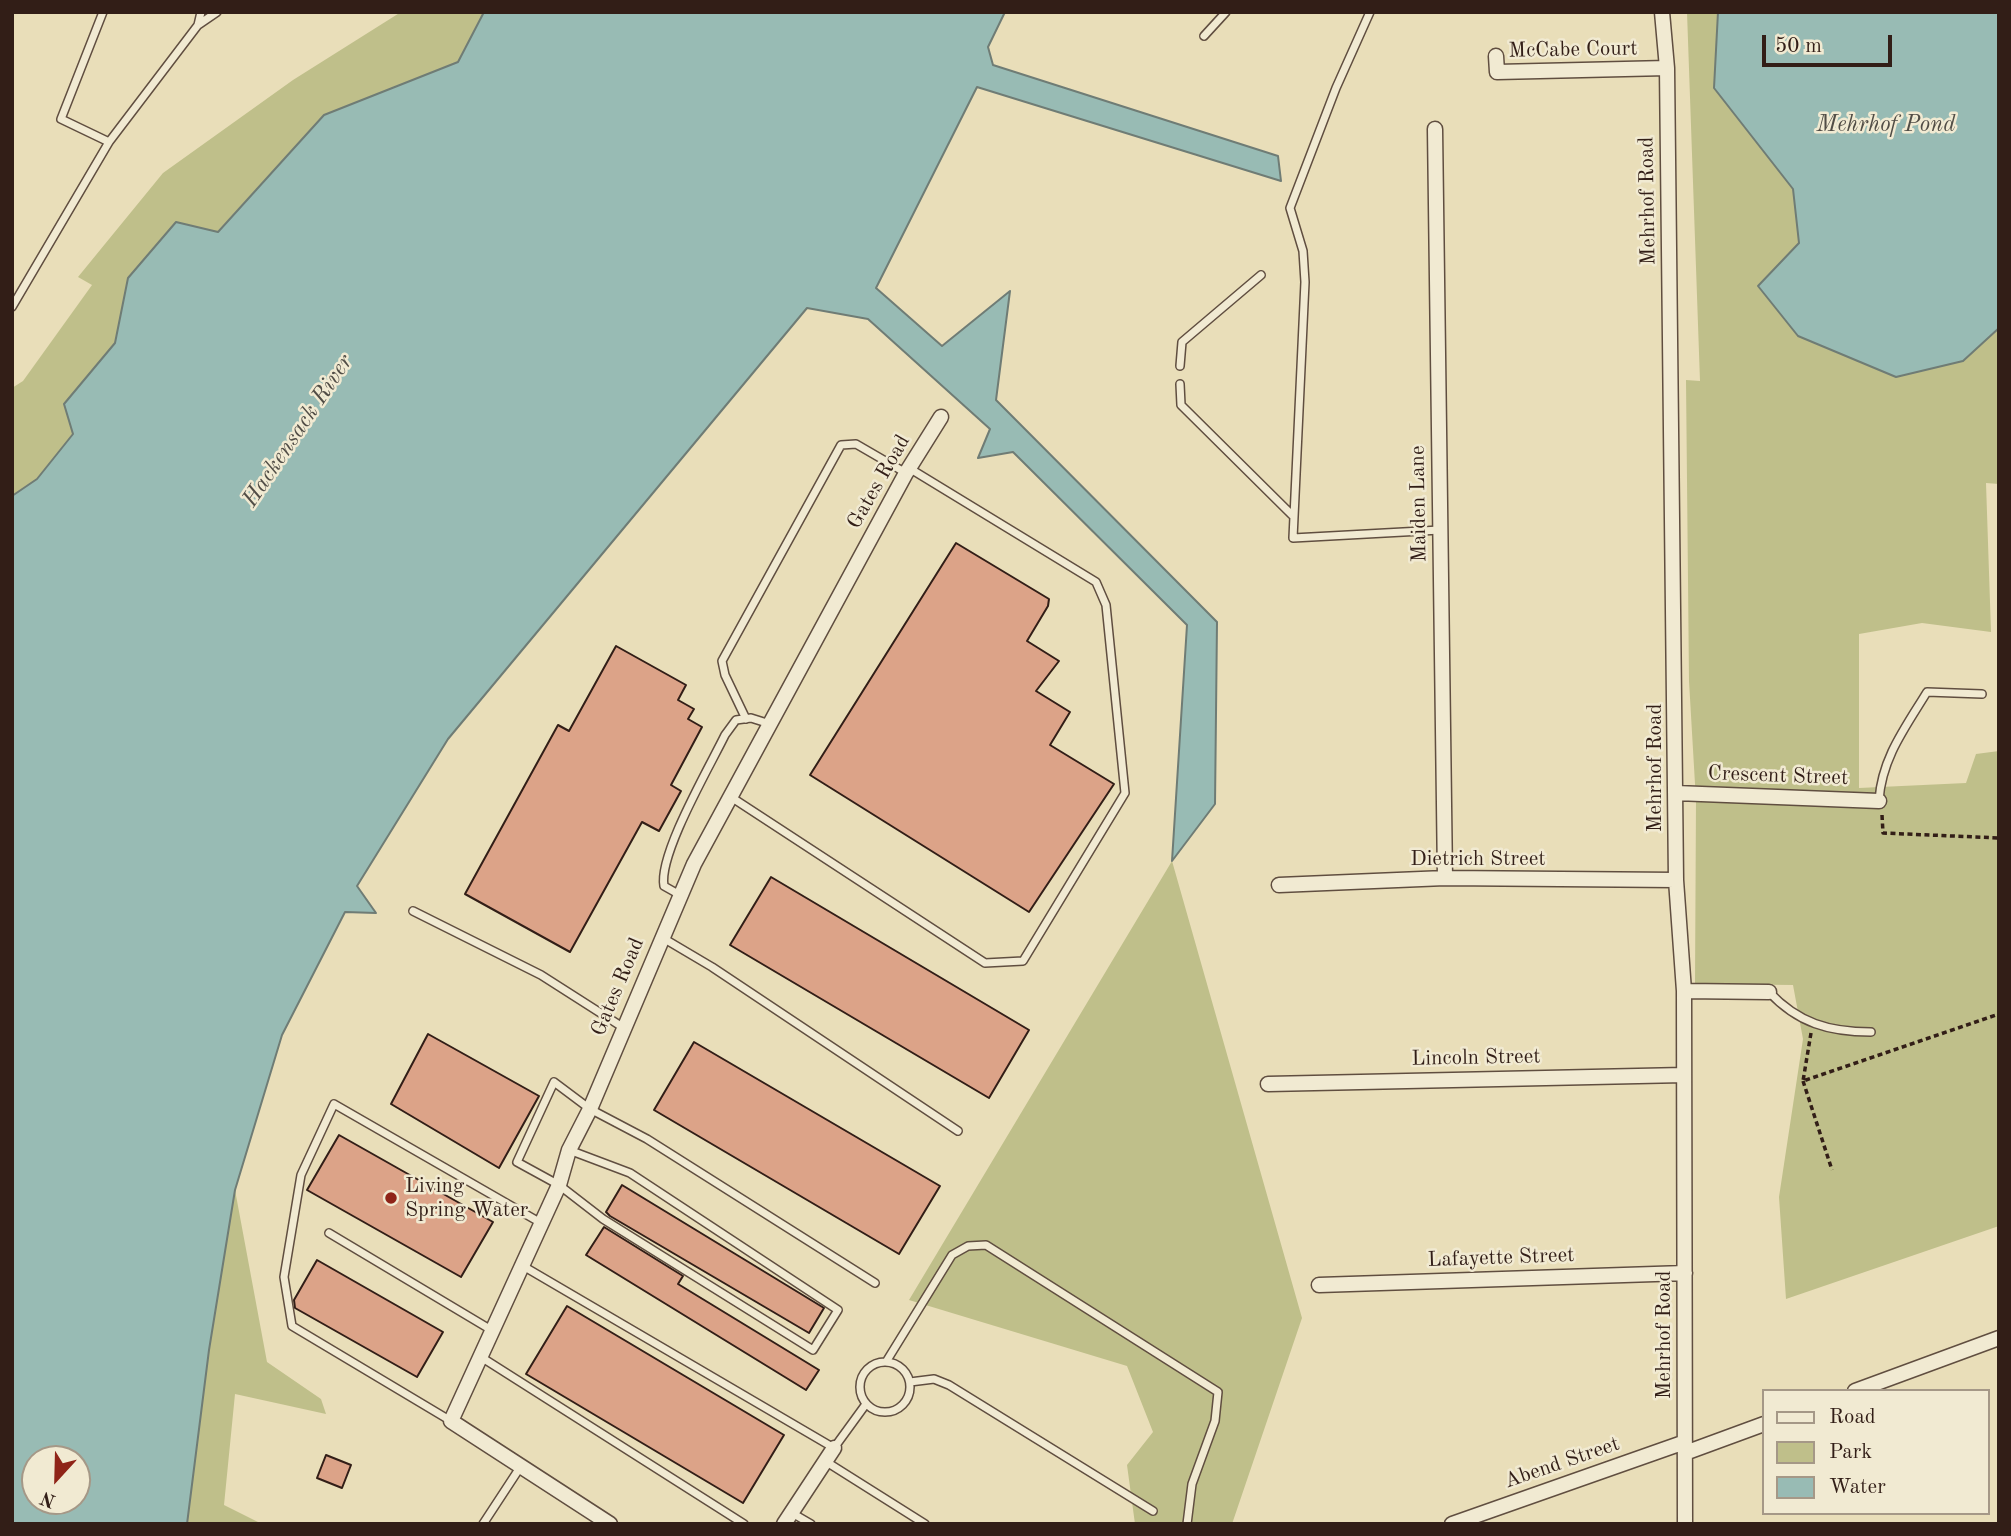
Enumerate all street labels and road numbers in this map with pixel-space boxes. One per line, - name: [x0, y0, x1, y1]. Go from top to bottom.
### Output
- street label: McCabe Court: [1508, 36, 1638, 64]
- street label: Mehrhof Road: [1634, 136, 1662, 266]
- street label: Gates Road: [842, 431, 916, 533]
- street label: Maiden Lane: [1405, 445, 1433, 563]
- street label: Mehrhof Road: [1642, 704, 1668, 832]
- street label: Crescent Street: [1707, 761, 1849, 791]
- street label: Dietrich Street: [1410, 846, 1546, 872]
- street label: Gates Road: [586, 934, 650, 1040]
- street label: Lincoln Street: [1411, 1044, 1541, 1072]
- street label: Lafayette Street: [1427, 1243, 1575, 1273]
- street label: Mehrhof Road: [1651, 1271, 1677, 1399]
- street label: Abend Street: [1501, 1432, 1623, 1494]

